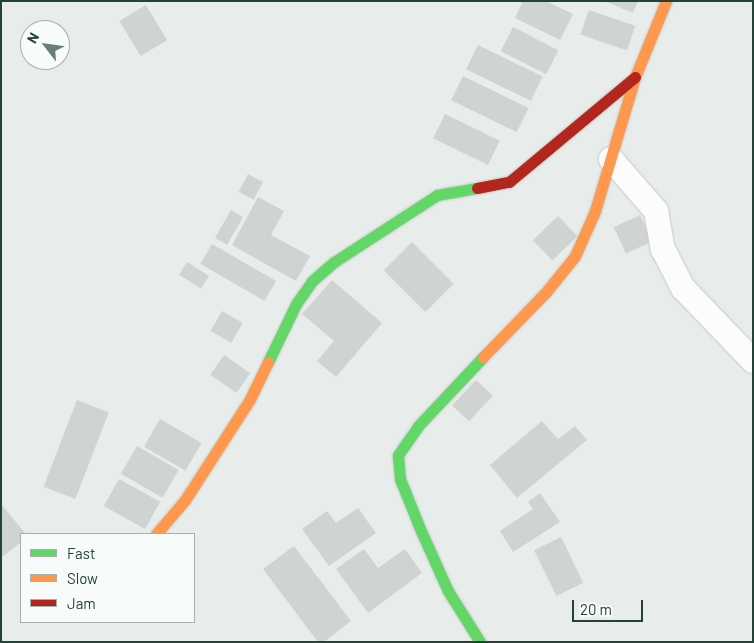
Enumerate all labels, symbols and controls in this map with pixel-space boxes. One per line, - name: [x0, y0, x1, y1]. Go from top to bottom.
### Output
- north arrow: [20, 20, 70, 70]
- text: N: [23, 29, 42, 46]
- legend: [20, 533, 195, 623]
- text: Fast: [67, 544, 95, 562]
- text: Slow: [67, 569, 98, 587]
- scale bar: [574, 590, 645, 622]
- text: Jam: [67, 594, 96, 612]
- text: 20 m: [580, 600, 612, 618]

